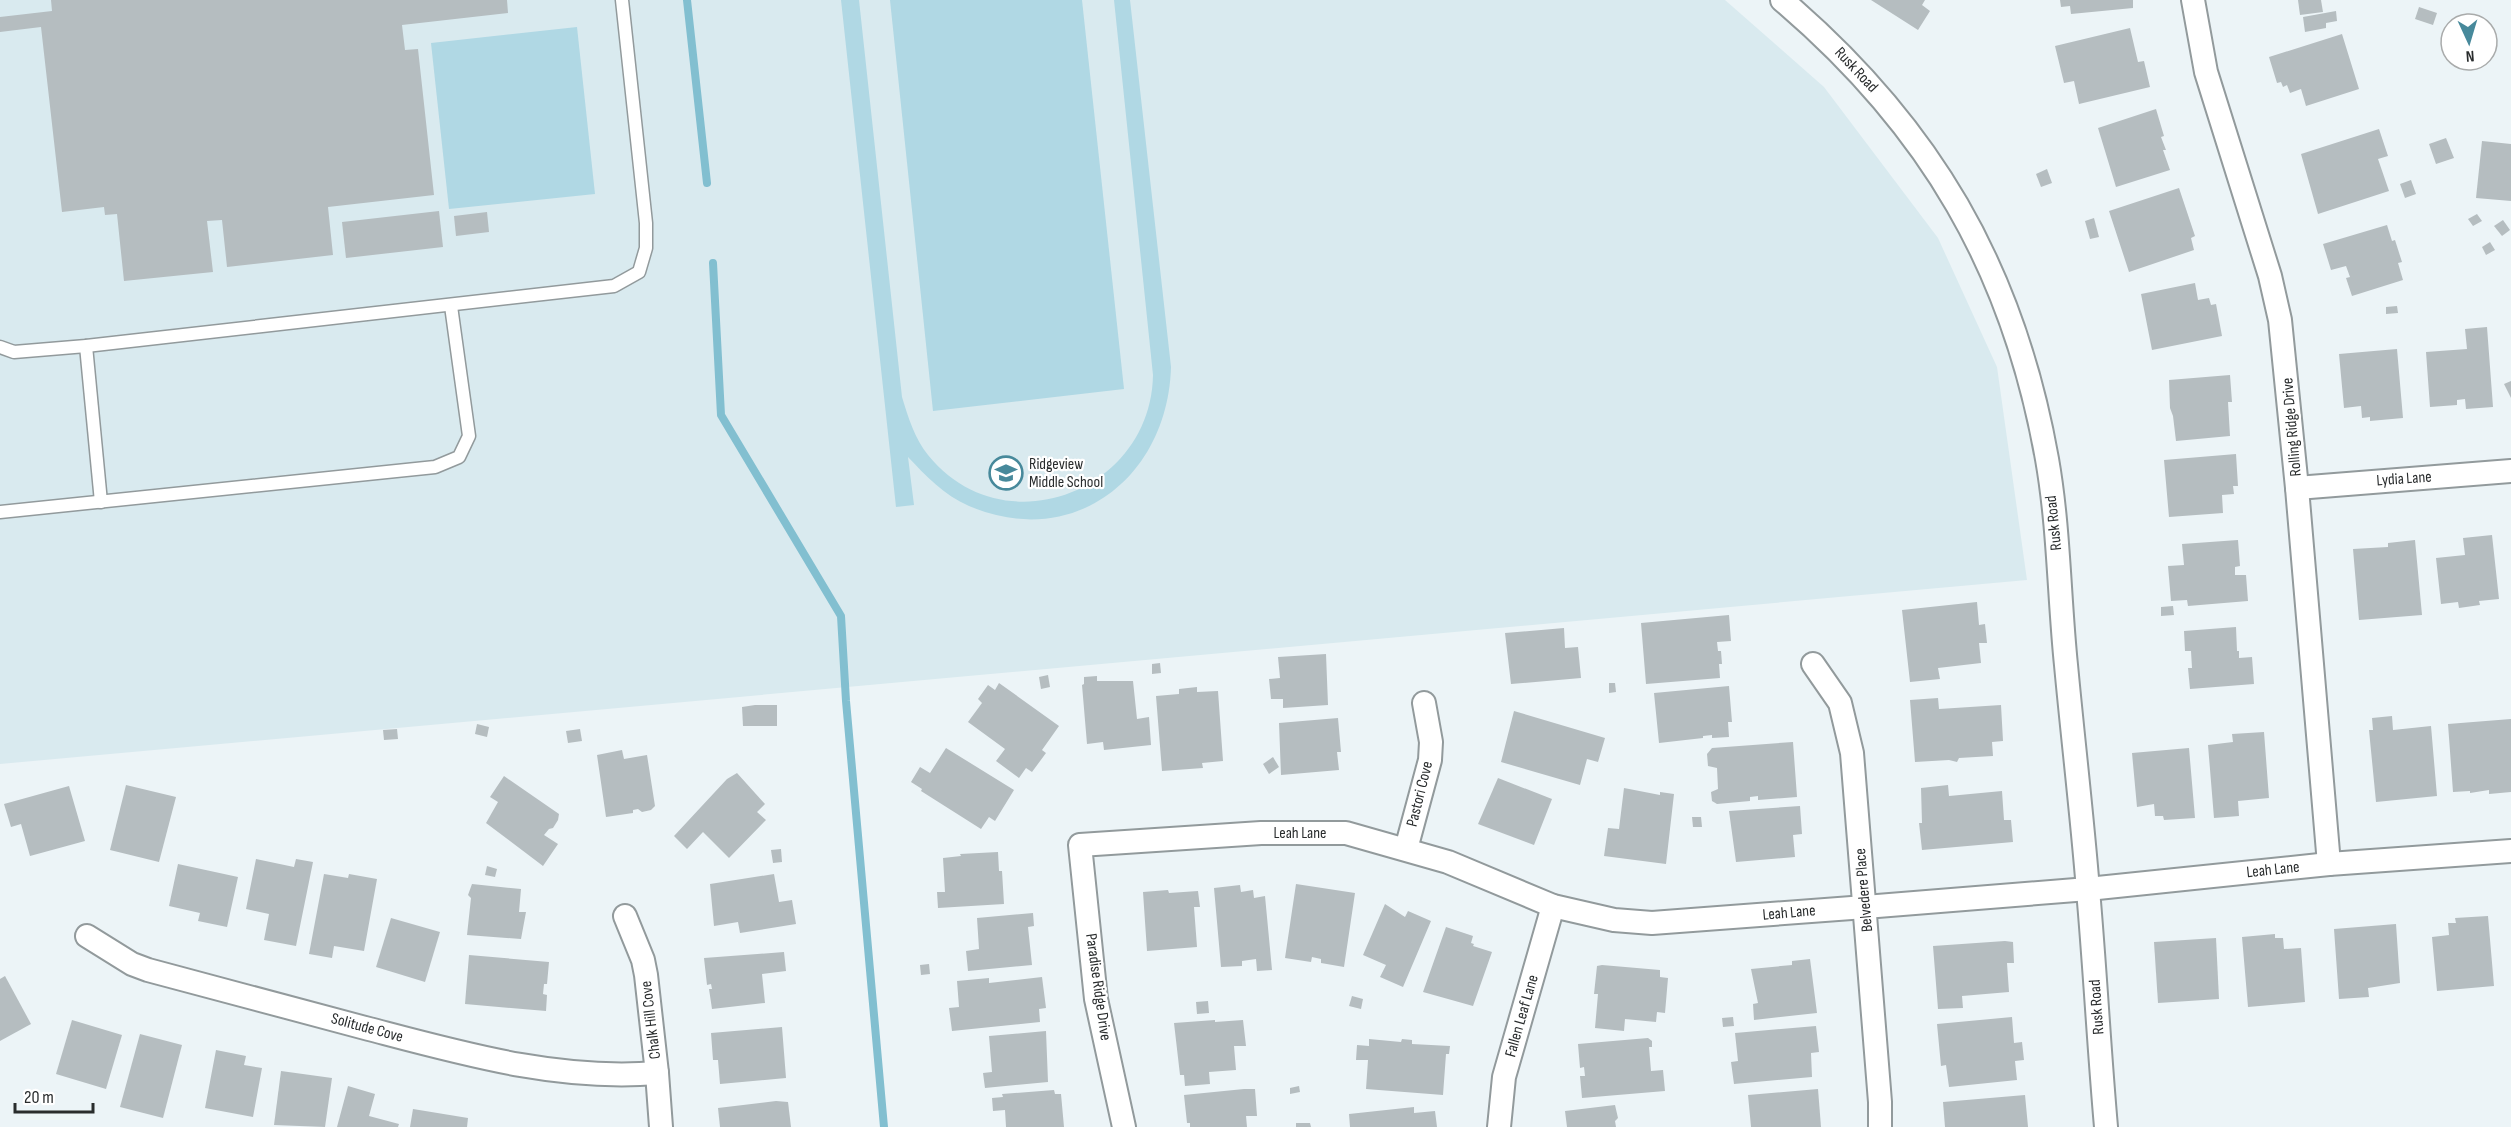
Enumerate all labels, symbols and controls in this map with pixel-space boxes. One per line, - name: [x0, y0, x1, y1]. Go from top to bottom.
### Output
- north arrow: [2439, 12, 2499, 72]
- street label: Rusk Road: [1830, 43, 1882, 97]
- text: N: [2465, 46, 2475, 65]
- street label: Rolling Ridge Drive: [2278, 377, 2306, 477]
- school or university icon: Ridgeview Middle School: [988, 455, 1024, 491]
- place label: Ridgeview Middle School: [1029, 455, 1103, 492]
- street label: Lydia Lane: [2376, 468, 2432, 490]
- street label: Rusk Road: [2042, 495, 2066, 551]
- street label: Pastori Cove: [1403, 759, 1437, 829]
- street label: Leah Lane: [1273, 824, 1327, 843]
- street label: Belvedere Place: [1851, 847, 1877, 933]
- street label: Leah Lane: [2246, 858, 2300, 882]
- street label: Leah Lane: [1762, 901, 1816, 925]
- street label: Paradise Ridge Drive: [1081, 932, 1115, 1042]
- street label: Fallen Leaf Lane: [1501, 973, 1543, 1059]
- street label: Rusk Road: [2086, 979, 2108, 1035]
- street label: Chalk Hill Cove: [637, 980, 665, 1060]
- street label: Solitude Cove: [329, 1009, 405, 1047]
- scale bar: [15, 1076, 93, 1114]
- text: 20 m: [24, 1087, 54, 1108]

